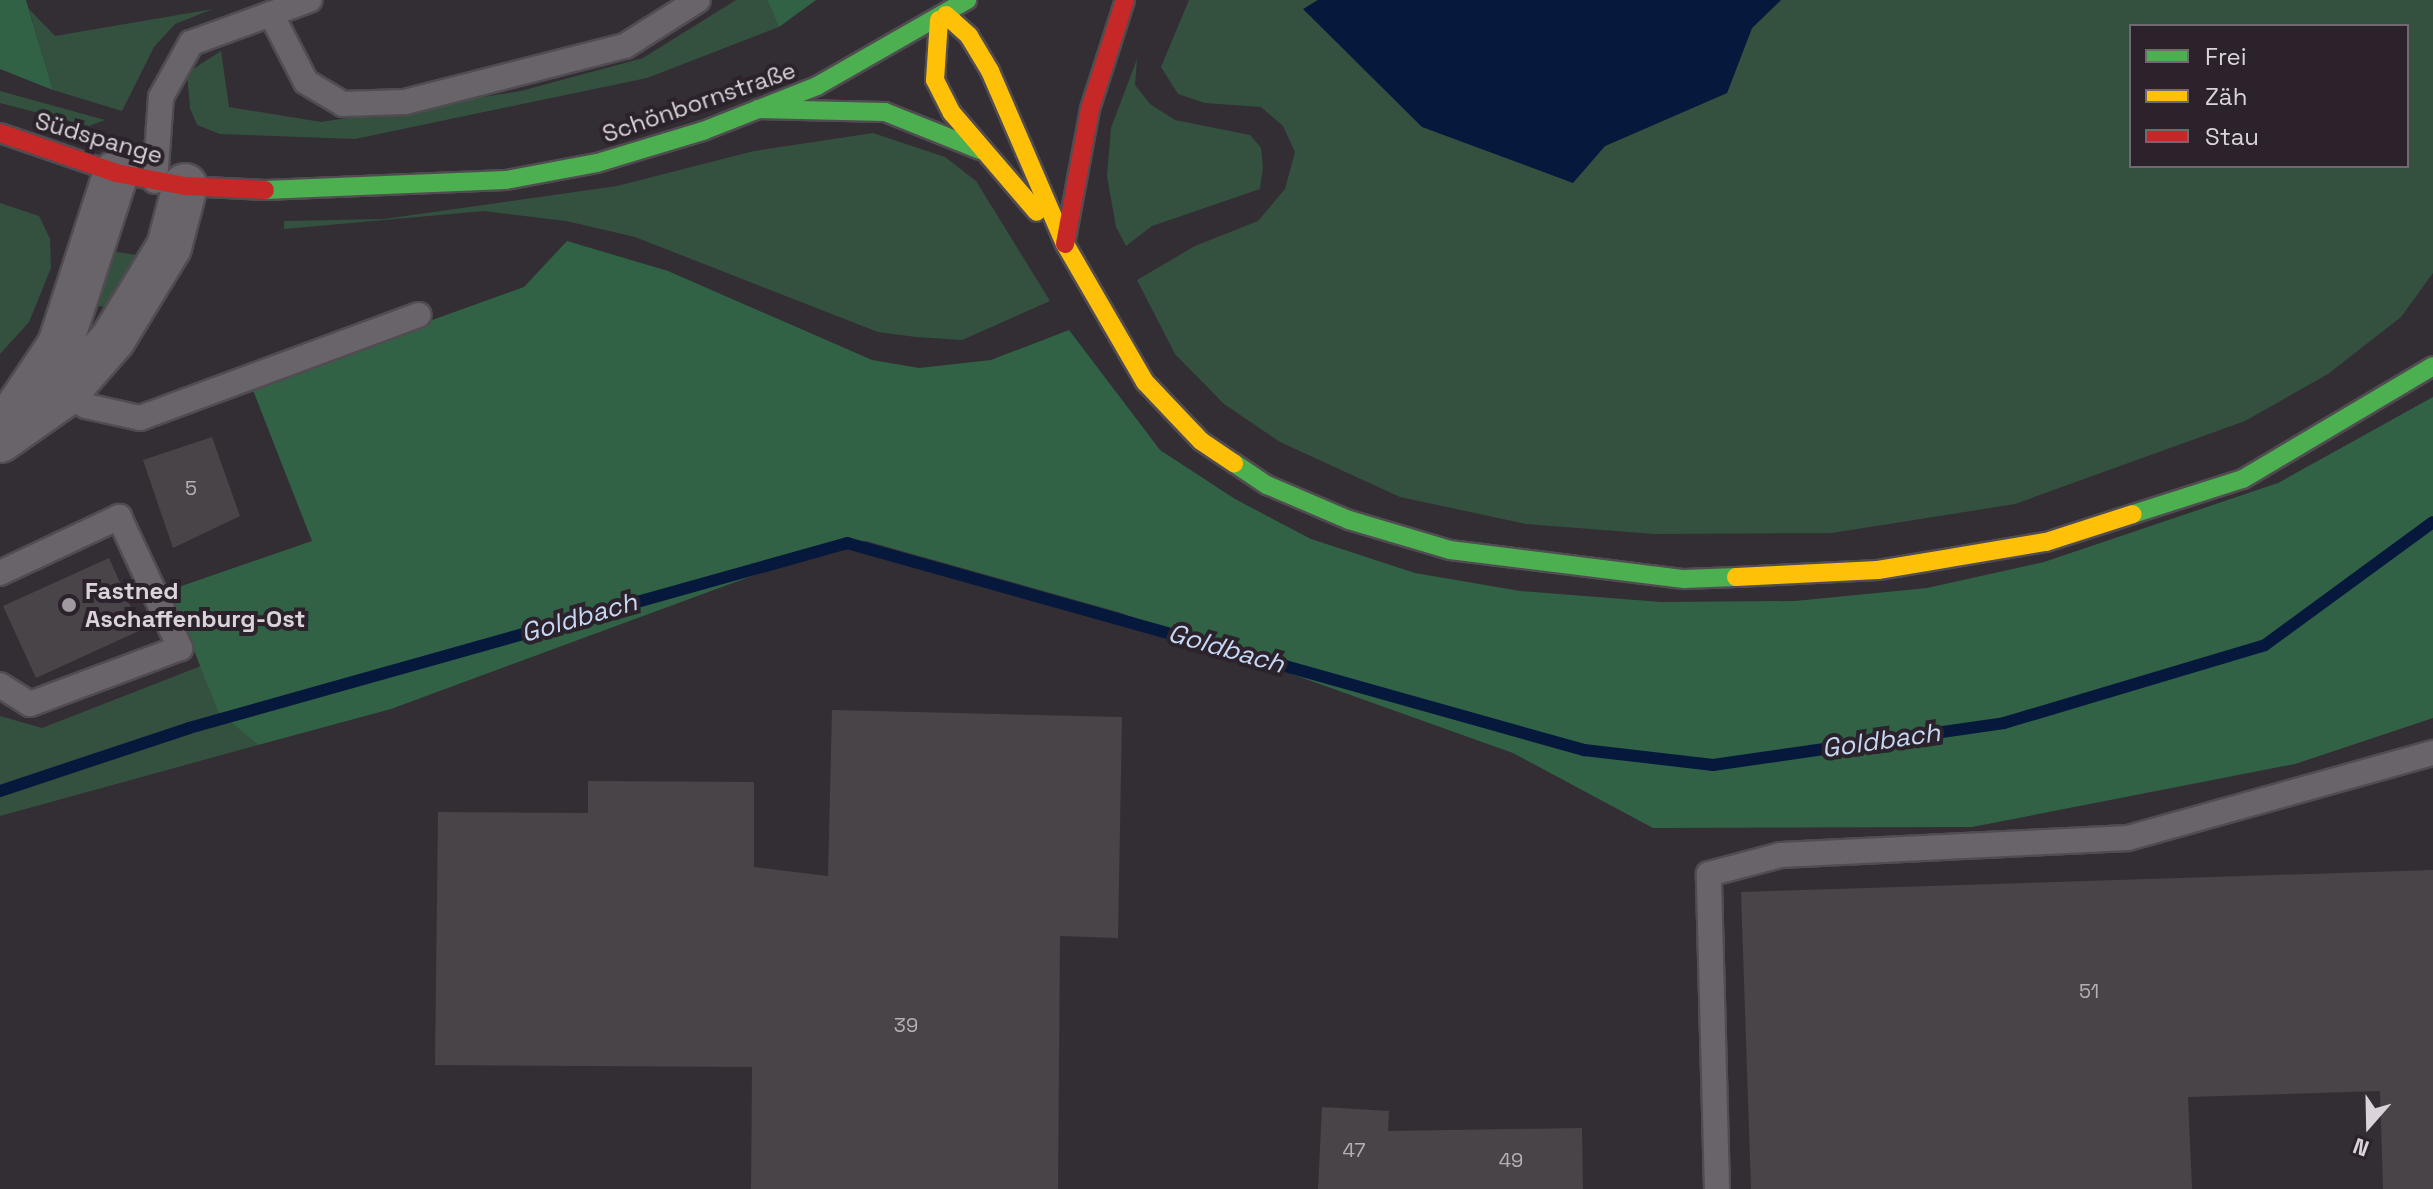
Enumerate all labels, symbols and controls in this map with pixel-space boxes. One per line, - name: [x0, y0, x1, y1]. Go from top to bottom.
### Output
- legend: [2129, 24, 2409, 168]
- text: Frei: [2205, 41, 2247, 72]
- street label: Schönbornstraße: [599, 55, 799, 149]
- text: Zäh: [2205, 81, 2247, 112]
- street label: Südspange: [32, 106, 166, 170]
- text: Stau: [2205, 121, 2259, 152]
- house number: 5: [185, 476, 197, 500]
- place label: Fastned Aschaffenburg-Ost: [85, 577, 306, 633]
- water label: Goldbach: [517, 587, 641, 649]
- marker: Fastned Aschaffenburg-Ost: [60, 596, 78, 614]
- water label: Goldbach: [1164, 618, 1288, 680]
- water label: Goldbach: [1820, 717, 1942, 765]
- house number: 51: [2079, 979, 2099, 1003]
- house number: 39: [894, 1013, 918, 1037]
- north arrow: [2329, 1085, 2409, 1165]
- text: N: [2349, 1132, 2373, 1163]
- house number: 47: [1342, 1138, 1366, 1162]
- house number: 49: [1499, 1148, 1523, 1172]

